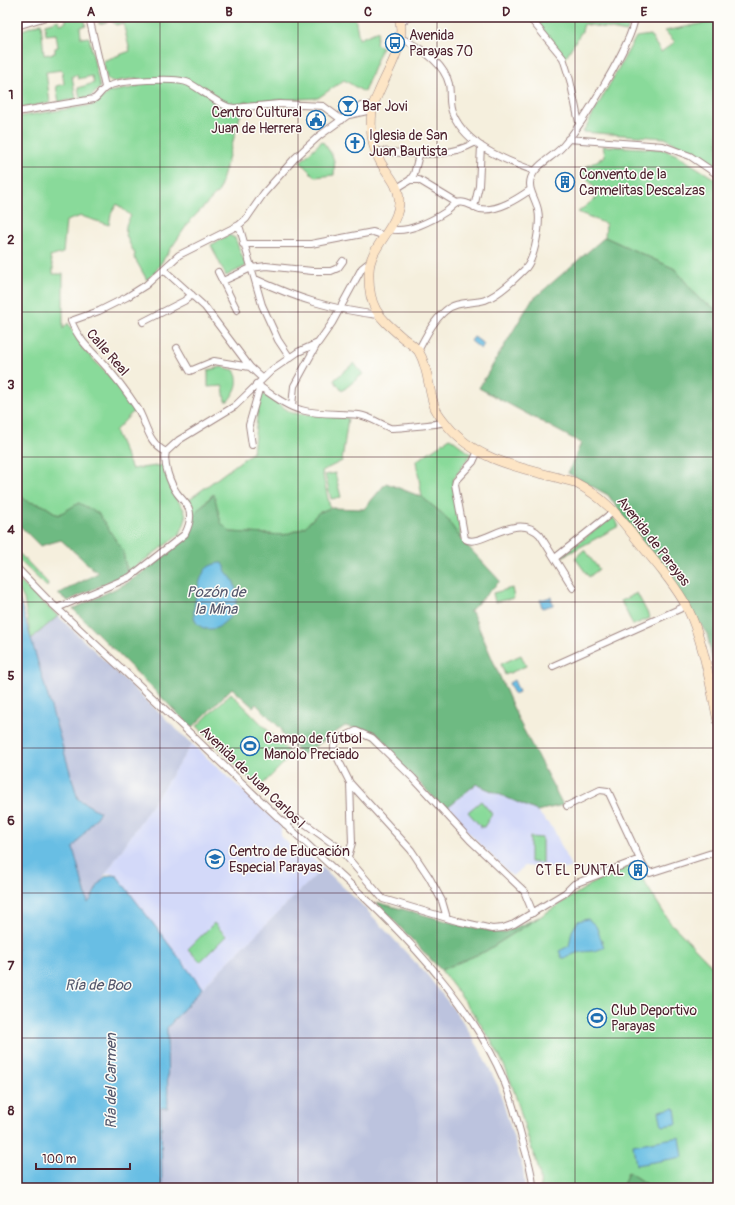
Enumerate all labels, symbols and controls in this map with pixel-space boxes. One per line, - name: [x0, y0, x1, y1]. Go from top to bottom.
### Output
- text: A: [87, 4, 96, 20]
- text: B: [225, 4, 233, 20]
- text: C: [364, 4, 372, 20]
- text: D: [502, 4, 510, 20]
- text: E: [641, 4, 648, 20]
- place label: Avenida Parayas 70: [409, 27, 473, 60]
- bus stop icon: Avenida Parayas 70: [384, 32, 406, 54]
- text: 1: [8, 87, 14, 103]
- bar icon: Bar Jovi: [337, 95, 359, 117]
- place label: Bar Jovi: [362, 98, 408, 115]
- place label: Centro Cultural Juan de Herrera: [211, 104, 302, 137]
- public building icon: Centro Cultural Juan de Herrera: [305, 109, 327, 131]
- place label: Iglesia de San Juan Bautista: [369, 127, 448, 160]
- church icon: Iglesia de San Juan Bautista: [344, 132, 366, 154]
- place label: Convento de la Carmelitas Descalzas: [579, 166, 705, 199]
- building icon: Convento de la Carmelitas Descalzas: [554, 171, 576, 193]
- text: 2: [7, 232, 15, 248]
- street label: Calle Real: [83, 325, 133, 379]
- text: 3: [7, 377, 15, 393]
- street label: Avenida de Parayas: [613, 493, 694, 590]
- text: 4: [7, 522, 15, 538]
- water label: Pozón de la Mina: [187, 583, 247, 619]
- text: 5: [7, 668, 15, 684]
- street label: Avenida de Juan Carlos I: [196, 723, 309, 832]
- place label: Campo de fútbol Manolo Preciado: [264, 730, 362, 763]
- sports icon: Campo de fútbol Manolo Preciado: [239, 735, 261, 757]
- text: 6: [7, 813, 15, 829]
- place label: Centro de Educación Especial Parayas: [229, 843, 350, 876]
- school or university icon: Centro de Educación Especial Parayas: [204, 848, 226, 870]
- building icon: CT EL PUNTAL: [627, 859, 649, 881]
- place label: CT EL PUNTAL: [536, 862, 624, 879]
- text: 7: [8, 958, 15, 974]
- water label: Ría de Boo: [65, 976, 132, 995]
- place label: Club Deportivo Parayas: [611, 1002, 698, 1035]
- sports icon: Club Deportivo Parayas: [586, 1007, 608, 1029]
- water label: Ría del Carmen: [102, 1032, 121, 1129]
- text: 8: [8, 1103, 15, 1119]
- scale bar: [36, 1145, 130, 1171]
- text: 100 m: [42, 1152, 77, 1167]

